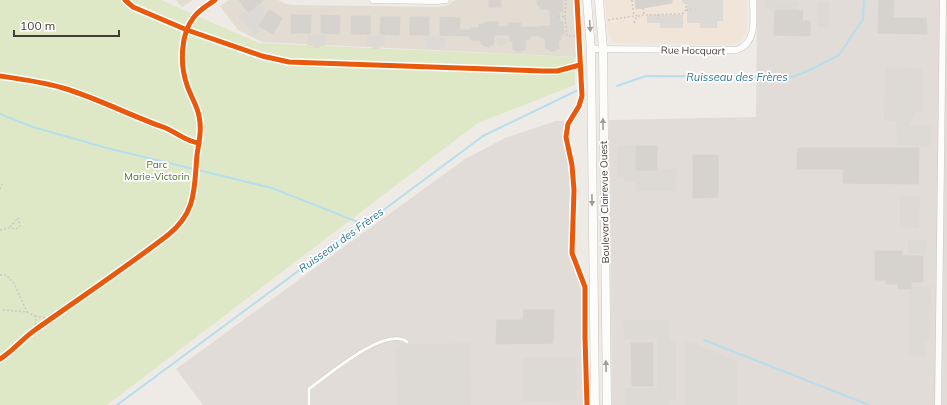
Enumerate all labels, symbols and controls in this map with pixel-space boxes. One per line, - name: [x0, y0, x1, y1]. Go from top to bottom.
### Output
- scale bar: [14, 12, 119, 38]
- text: 100 m: [20, 18, 55, 33]
- one-way arrow: [586, 20, 593, 32]
- street label: Rue Hocquart: [661, 43, 726, 58]
- water label: Ruisseau des Frères: [686, 70, 788, 84]
- one-way arrow: [600, 117, 606, 130]
- street label: Boulevard Clairevue Ouest: [597, 140, 612, 263]
- park label: Parc Marie-Victorin: [124, 158, 190, 183]
- one-way arrow: [589, 194, 596, 206]
- water label: Ruisseau des Frères: [296, 204, 387, 276]
- one-way arrow: [603, 359, 609, 372]

